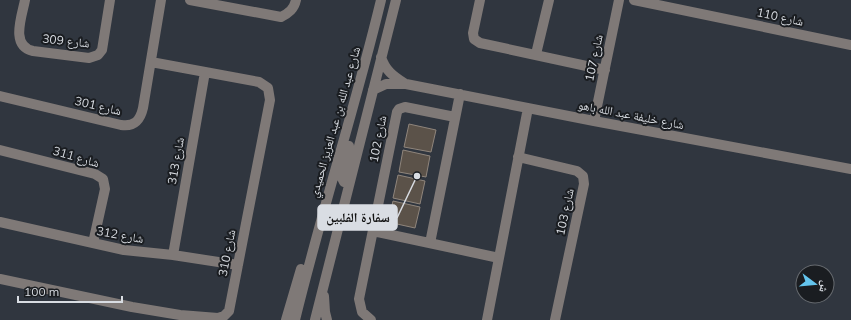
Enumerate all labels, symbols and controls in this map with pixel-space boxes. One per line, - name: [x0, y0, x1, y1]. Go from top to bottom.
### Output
- street label: شارع 110: [755, 4, 805, 30]
- street label: شارع 309: [42, 31, 91, 51]
- street label: شارع 107: [581, 33, 607, 83]
- street label: شارع عبد الله بن عبد العزيز الحميدي: [306, 45, 366, 200]
- street label: شارع 301: [73, 93, 123, 119]
- street label: شارع خليفة عبد الله باهو: [577, 97, 685, 133]
- street label: شارع 102: [366, 114, 390, 164]
- street label: شارع 313: [164, 136, 188, 186]
- street label: شارع 311: [51, 143, 101, 171]
- street label: شارع 103: [552, 187, 578, 237]
- callout: سفارة الفلبين: [318, 205, 397, 230]
- text: سفارة الفلبين: [326, 209, 390, 226]
- street label: شارع 312: [95, 223, 145, 247]
- street label: شارع 310: [215, 228, 239, 278]
- north arrow: [795, 264, 835, 304]
- scale bar: [18, 278, 122, 304]
- text: ش: [815, 279, 833, 295]
- text: 100 m: [24, 284, 59, 299]

